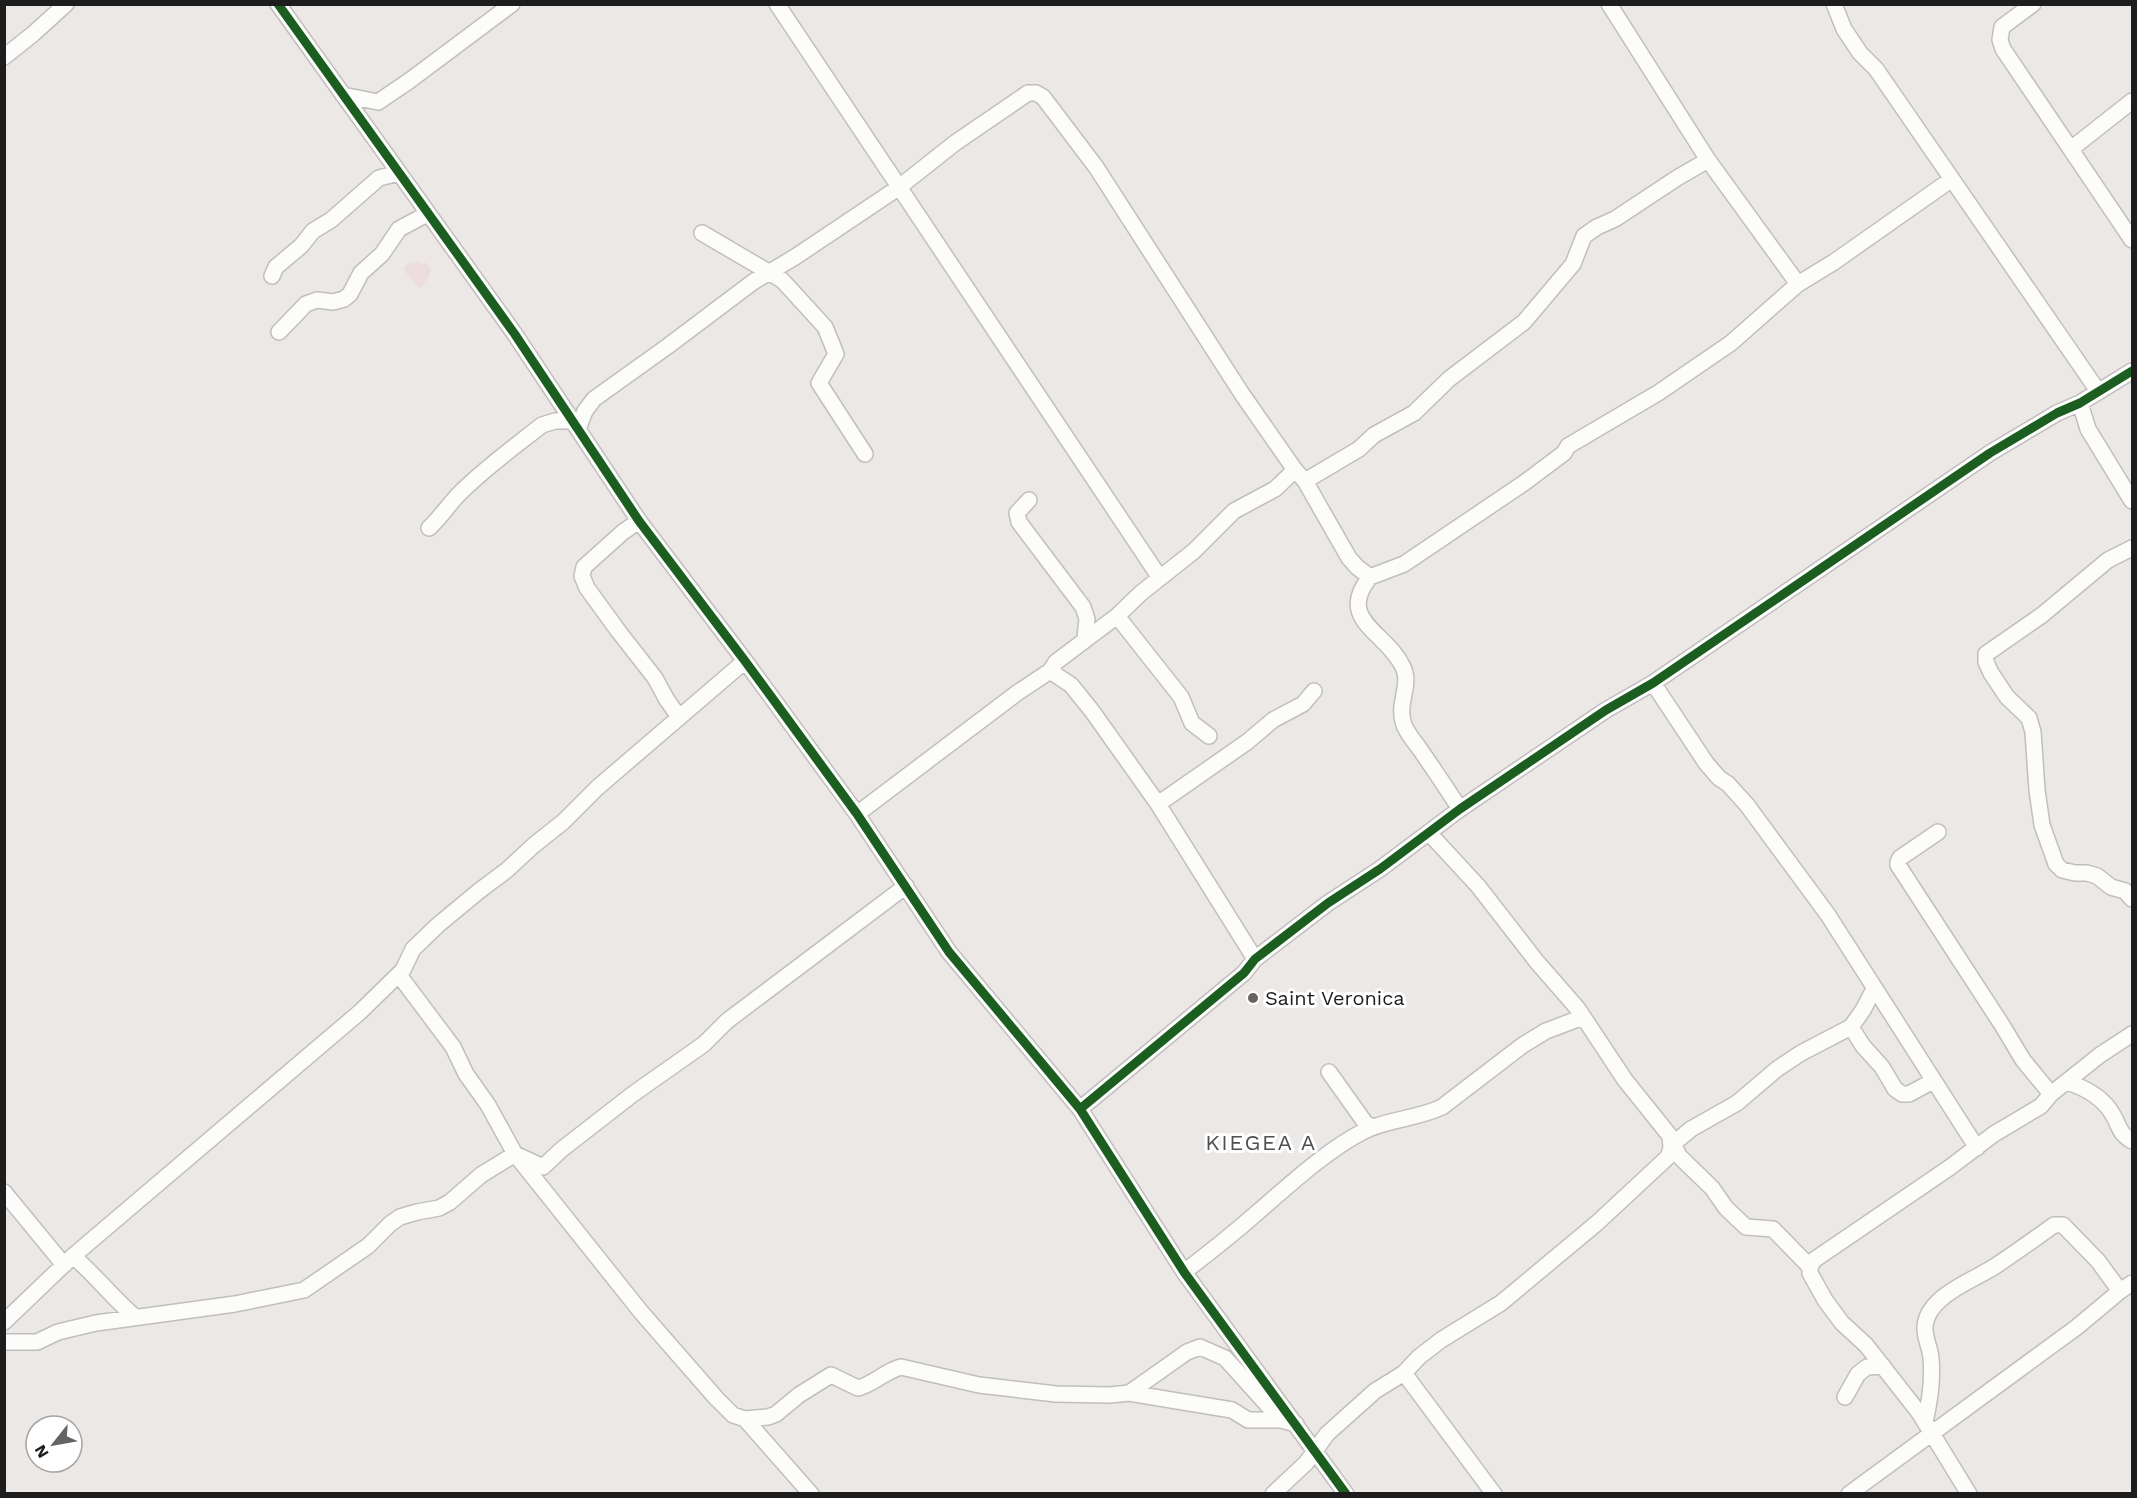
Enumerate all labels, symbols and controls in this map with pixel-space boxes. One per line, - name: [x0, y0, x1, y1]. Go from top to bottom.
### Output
- place label: Saint Veronica: [1265, 986, 1405, 1010]
- marker: Saint Veronica: [1246, 991, 1260, 1005]
- district label: KIEGEA A: [1205, 1130, 1317, 1155]
- north arrow: [24, 1414, 84, 1474]
- text: N: [30, 1441, 53, 1461]

